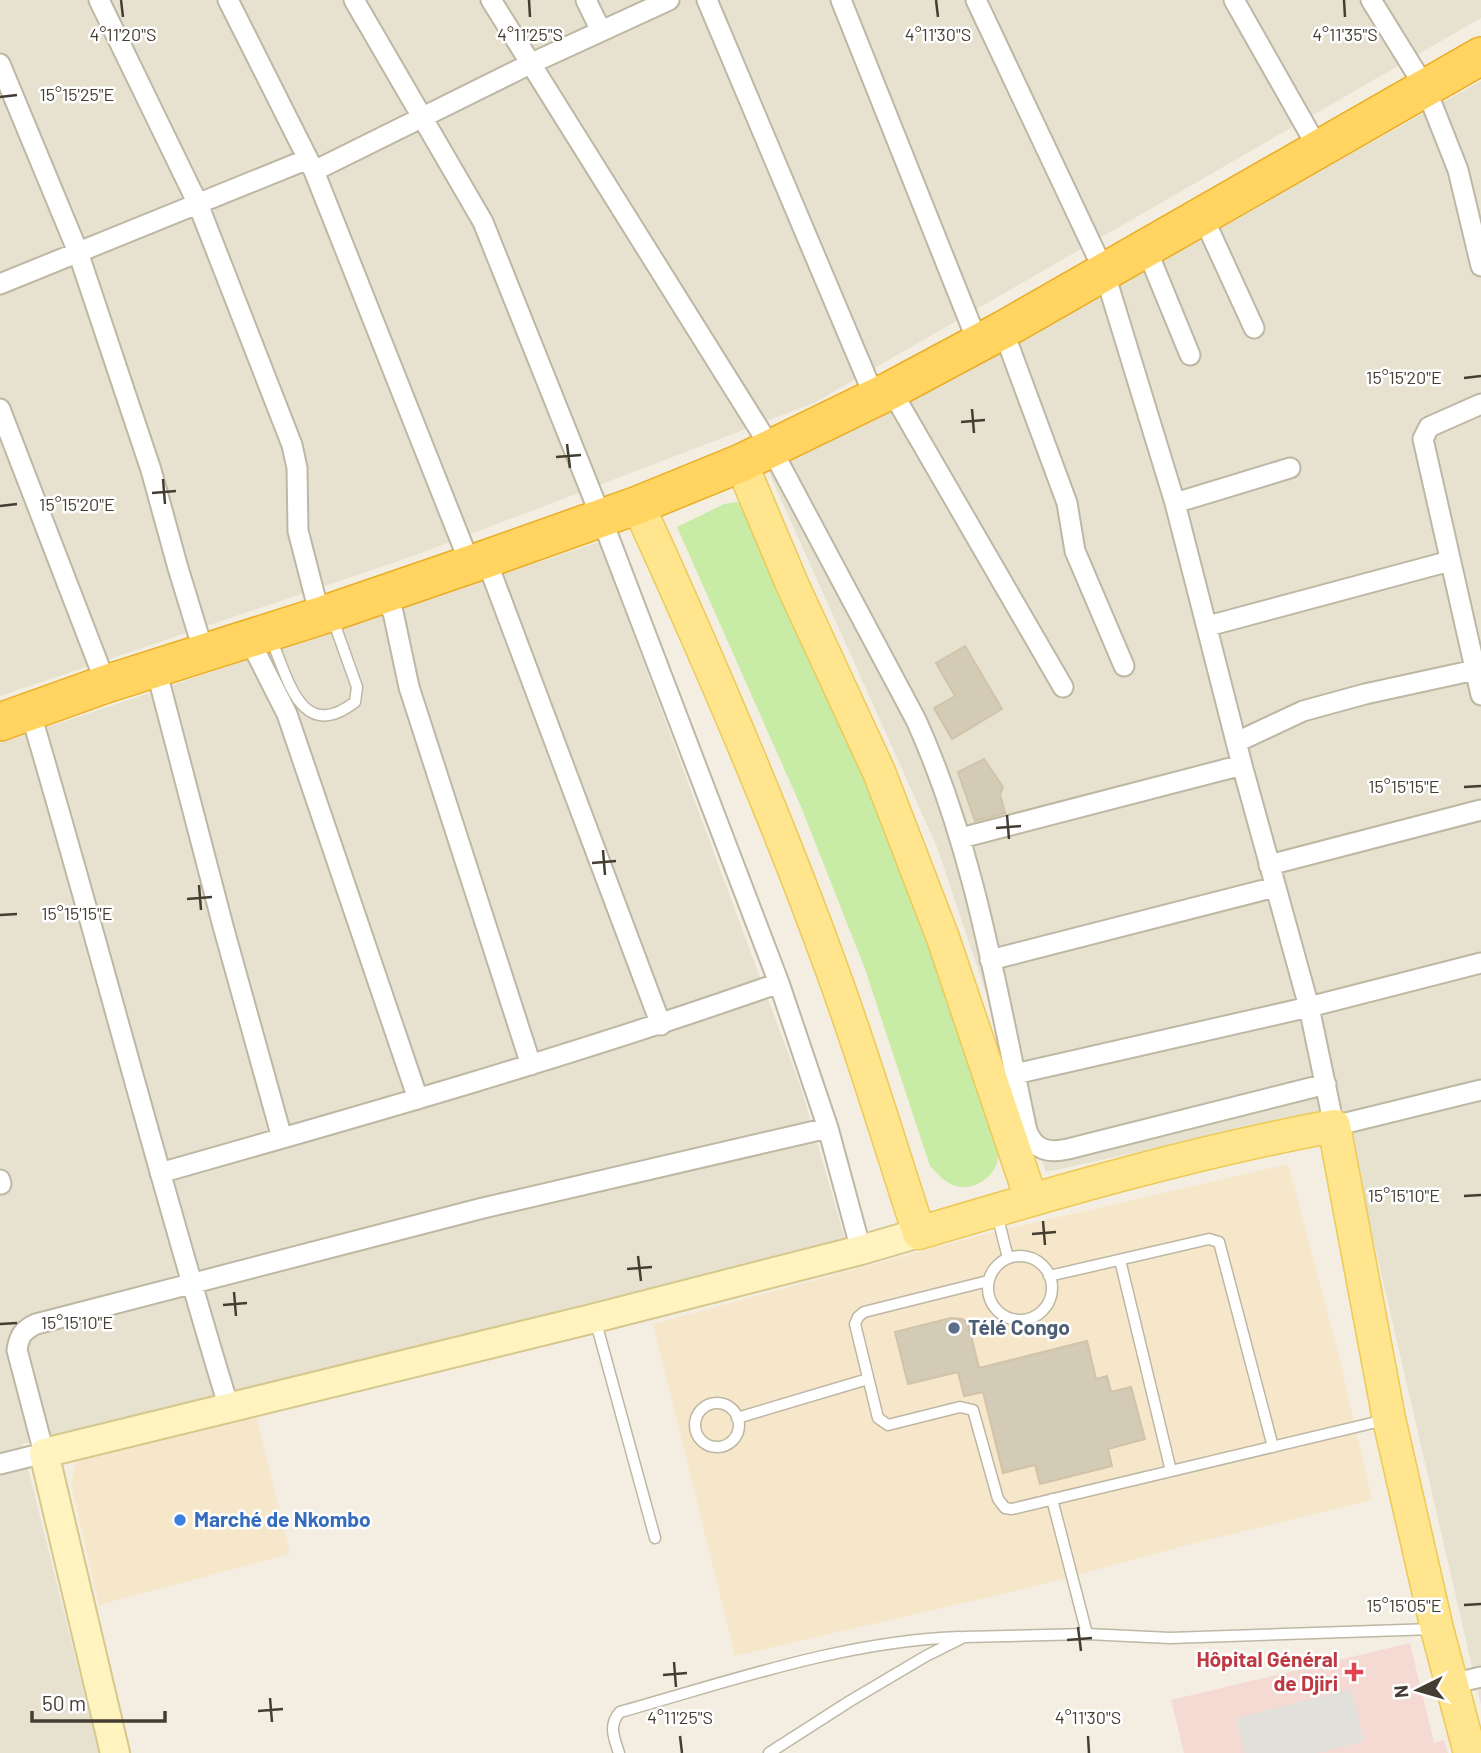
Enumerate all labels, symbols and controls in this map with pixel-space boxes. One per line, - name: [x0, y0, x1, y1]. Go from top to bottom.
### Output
- text: 4°11'20"S: [90, 23, 156, 45]
- text: 4°11'25"S: [497, 23, 563, 45]
- text: 4°11'30"S: [905, 23, 971, 45]
- text: 4°11'35"S: [1312, 23, 1378, 45]
- text: 15°15'25"E: [40, 83, 114, 105]
- text: 15°15'20"E: [1366, 366, 1442, 388]
- text: 15°15'20"E: [39, 493, 115, 515]
- text: 15°15'15"E: [1368, 775, 1440, 797]
- text: 15°15'15"E: [41, 902, 113, 924]
- text: 15°15'10"E: [1368, 1184, 1440, 1206]
- text: 15°15'10"E: [41, 1311, 113, 1333]
- place label: Télé Congo: [968, 1314, 1070, 1339]
- marker: Télé Congo: [946, 1320, 962, 1336]
- place label: Marché de Nkombo: [194, 1506, 371, 1531]
- marker: Marché de Nkombo: [172, 1512, 188, 1528]
- text: 15°15'05"E: [1366, 1594, 1442, 1616]
- place label: Hôpital Général de Djiri: [1196, 1646, 1338, 1695]
- north arrow: [1383, 1655, 1453, 1725]
- marker: Hôpital Général de Djiri: [1344, 1662, 1364, 1682]
- scale bar: [32, 1680, 164, 1724]
- text: N: [1389, 1684, 1413, 1699]
- text: 50 m: [42, 1690, 86, 1715]
- text: 4°11'25"S: [647, 1706, 713, 1728]
- text: 4°11'30"S: [1055, 1706, 1121, 1728]

